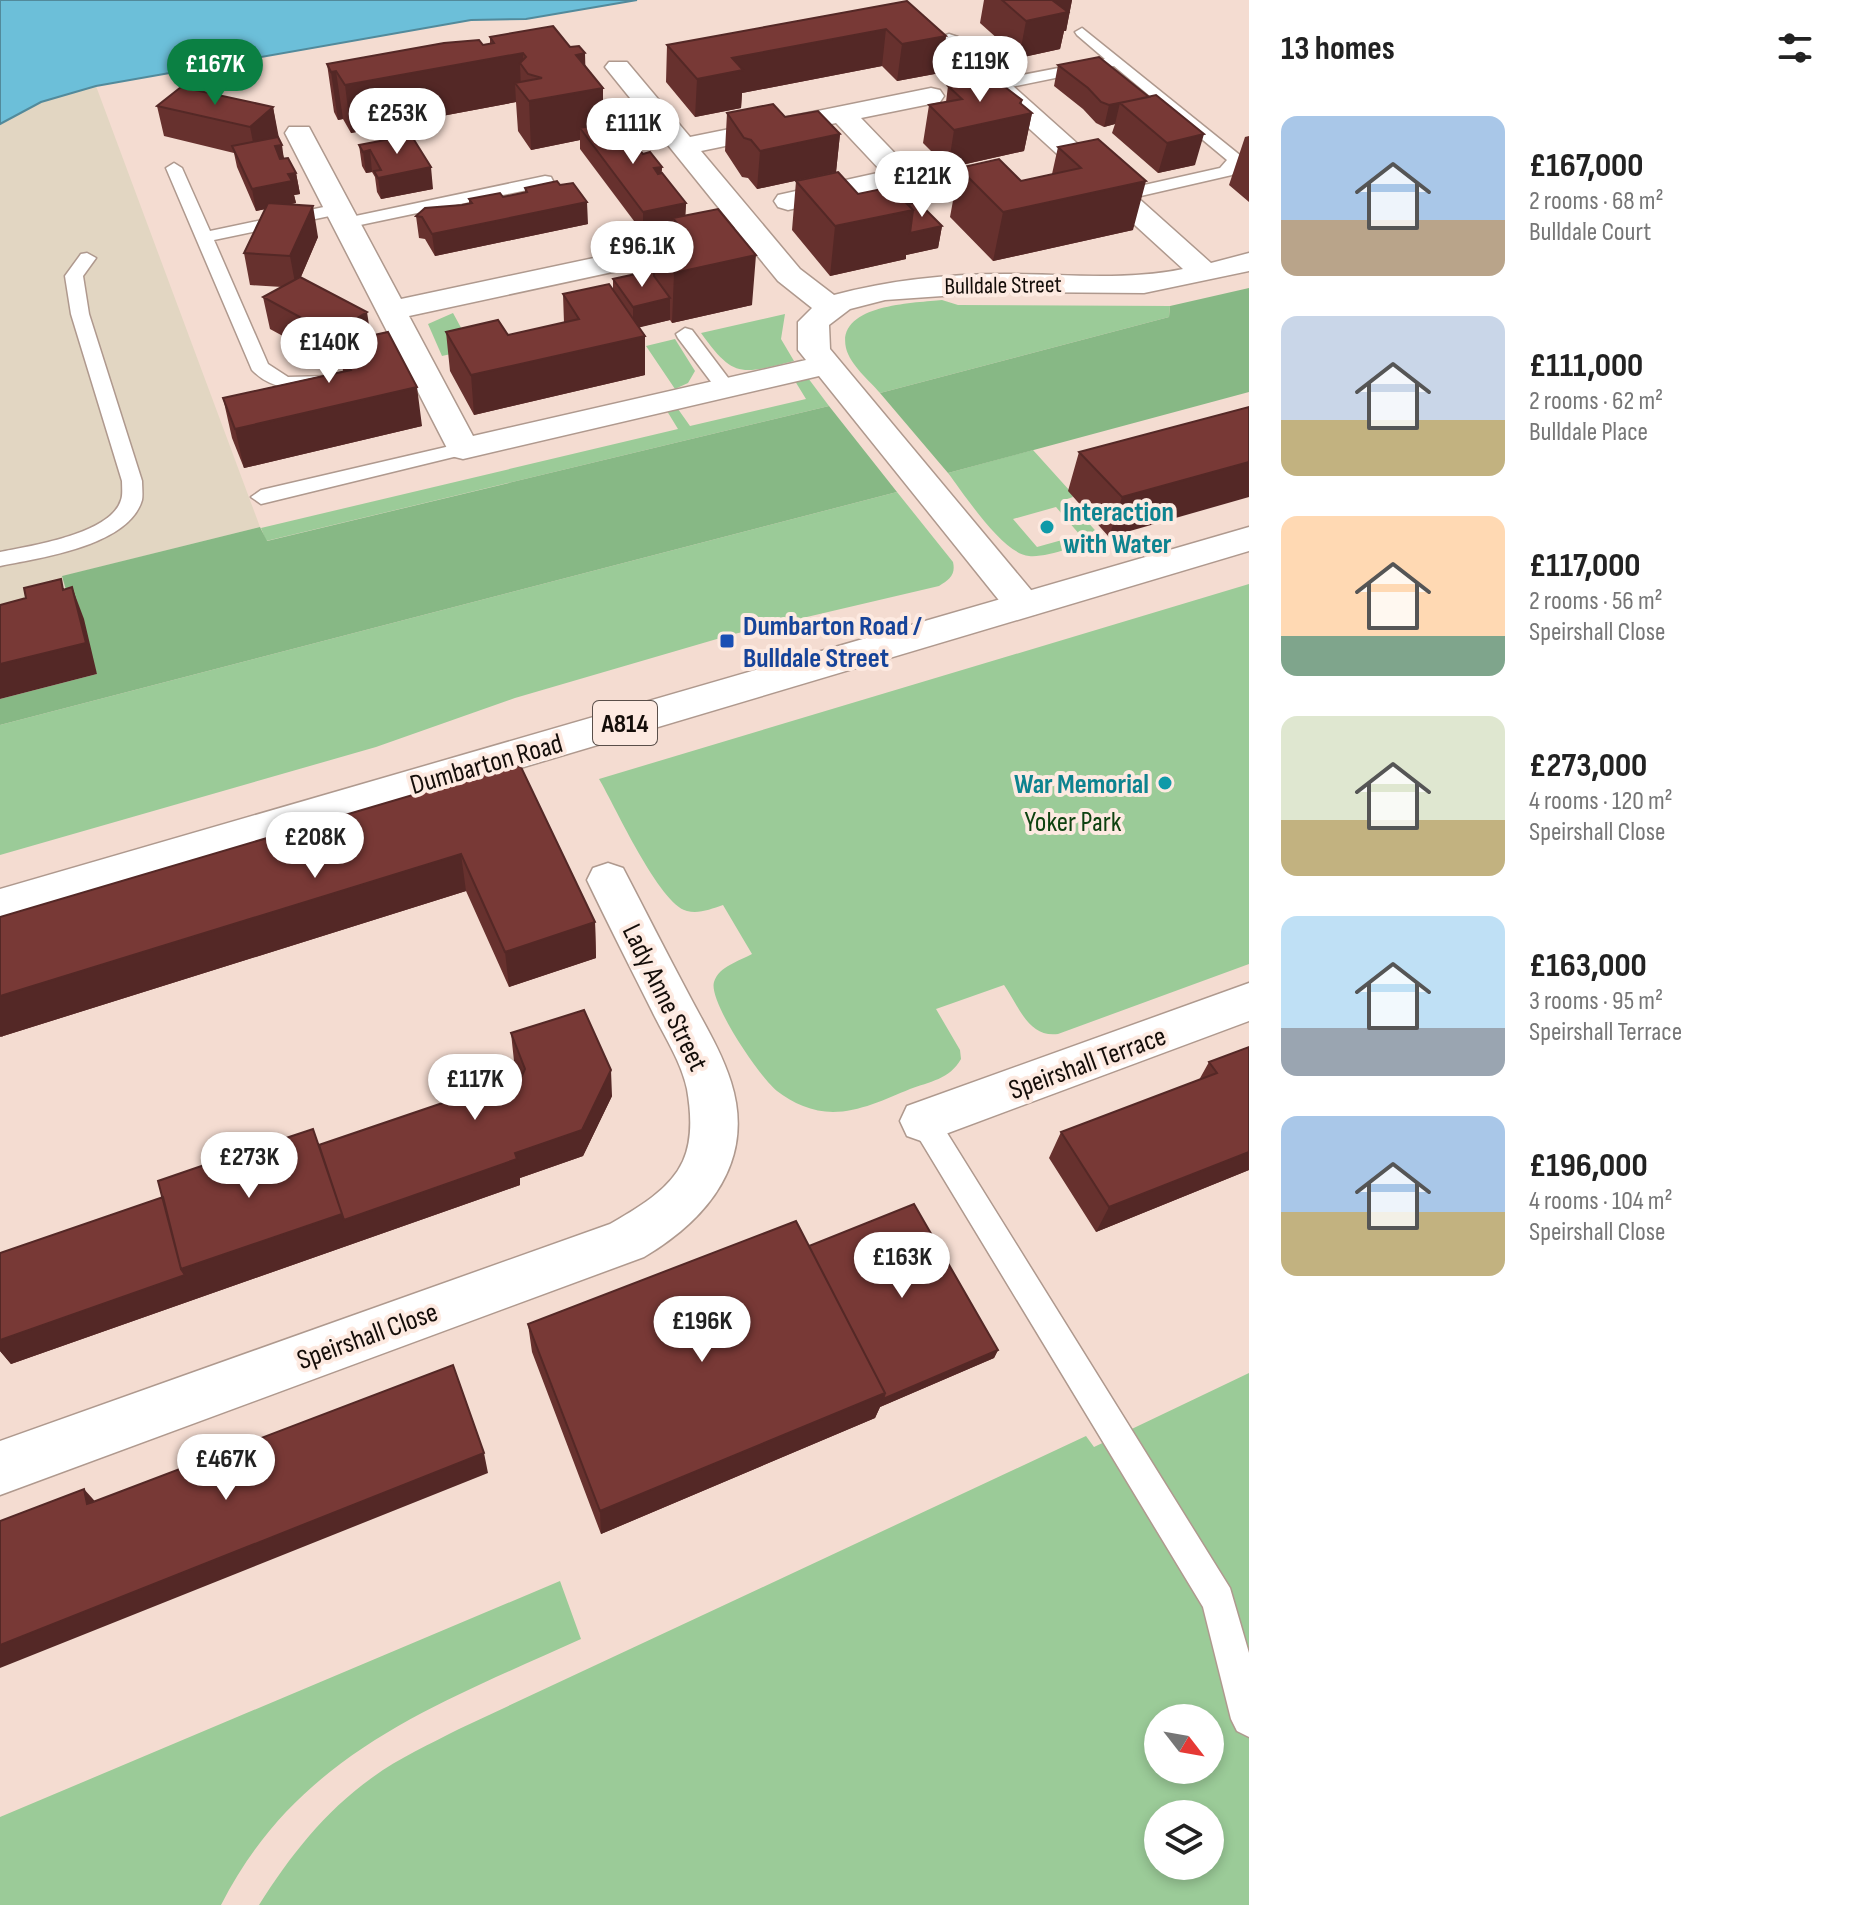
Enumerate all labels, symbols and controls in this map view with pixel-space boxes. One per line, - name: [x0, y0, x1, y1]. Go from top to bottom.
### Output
- icon: filters: [1773, 26, 1817, 70]
- text: 13 homes: [1281, 28, 1395, 69]
- pin: £119K: [924, 36, 1036, 104]
- pin: £167K: [159, 39, 271, 107]
- text: £119K: [951, 46, 1009, 77]
- text: £167K: [185, 49, 245, 80]
- pin: £253K: [341, 88, 453, 156]
- text: £253K: [367, 98, 427, 129]
- pin: £111K: [577, 98, 689, 166]
- text: £111K: [605, 108, 661, 139]
- text: £167,000: [1529, 145, 1643, 186]
- icon: home: [1345, 148, 1441, 244]
- pin: £121K: [866, 151, 978, 219]
- text: £121K: [893, 161, 951, 192]
- text: 2 rooms · 68 m²: [1529, 186, 1664, 217]
- text: Bulldale Court: [1529, 217, 1651, 248]
- pin: £96.1K: [577, 221, 707, 289]
- text: £96.1K: [609, 231, 675, 262]
- street label: Bulldale Street: [944, 270, 1062, 301]
- pin: £140K: [273, 317, 385, 385]
- text: £140K: [299, 327, 359, 358]
- text: £111,000: [1529, 345, 1643, 386]
- icon: home: [1345, 348, 1441, 444]
- text: 2 rooms · 62 m²: [1529, 386, 1663, 417]
- text: Bulldale Place: [1529, 417, 1648, 448]
- place label: Interaction with Water: [1063, 496, 1174, 561]
- marker: Interaction with Water: [1038, 518, 1056, 536]
- text: £117,000: [1529, 545, 1641, 586]
- icon: home: [1345, 548, 1441, 644]
- text: 2 rooms · 56 m²: [1529, 586, 1663, 617]
- place label: Dumbarton Road / Bulldale Street: [743, 610, 923, 675]
- text: Speirshall Close: [1529, 617, 1666, 648]
- marker: Dumbarton Road / Bulldale Street: [718, 632, 736, 650]
- road number: A814: [593, 701, 657, 745]
- street label: Dumbarton Road: [406, 727, 567, 802]
- text: £273,000: [1529, 745, 1647, 786]
- icon: home: [1345, 748, 1441, 844]
- place label: War Memorial: [1014, 768, 1149, 801]
- marker: War Memorial: [1156, 774, 1174, 792]
- text: 4 rooms · 120 m²: [1529, 786, 1673, 817]
- park label: Yoker Park: [1025, 806, 1122, 839]
- pin: £208K: [259, 812, 371, 880]
- text: Speirshall Close: [1529, 817, 1666, 848]
- text: £208K: [284, 822, 346, 853]
- street label: Lady Anne Street: [615, 919, 714, 1077]
- text: £163,000: [1529, 945, 1647, 986]
- icon: home: [1345, 948, 1441, 1044]
- text: 3 rooms · 95 m²: [1529, 986, 1663, 1017]
- text: Speirshall Terrace: [1529, 1017, 1682, 1048]
- street label: Speirshall Terrace: [1004, 1020, 1171, 1107]
- pin: £117K: [419, 1054, 531, 1122]
- text: £117K: [446, 1064, 504, 1095]
- pin: £273K: [193, 1132, 305, 1200]
- text: £273K: [219, 1142, 279, 1173]
- text: £196,000: [1529, 1145, 1648, 1186]
- icon: home: [1345, 1148, 1441, 1244]
- text: 4 rooms · 104 m²: [1529, 1186, 1673, 1217]
- text: Speirshall Close: [1529, 1217, 1666, 1248]
- pin: £163K: [846, 1232, 958, 1300]
- text: £163K: [872, 1242, 932, 1273]
- street label: Speirshall Close: [293, 1296, 442, 1377]
- pin: £196K: [646, 1296, 758, 1364]
- text: £196K: [672, 1306, 732, 1337]
- pin: £467K: [170, 1434, 282, 1502]
- text: £467K: [195, 1444, 257, 1475]
- north arrow: [1144, 1704, 1224, 1784]
- map controls: [1144, 1704, 1224, 1880]
- button: layers: [1144, 1800, 1224, 1880]

